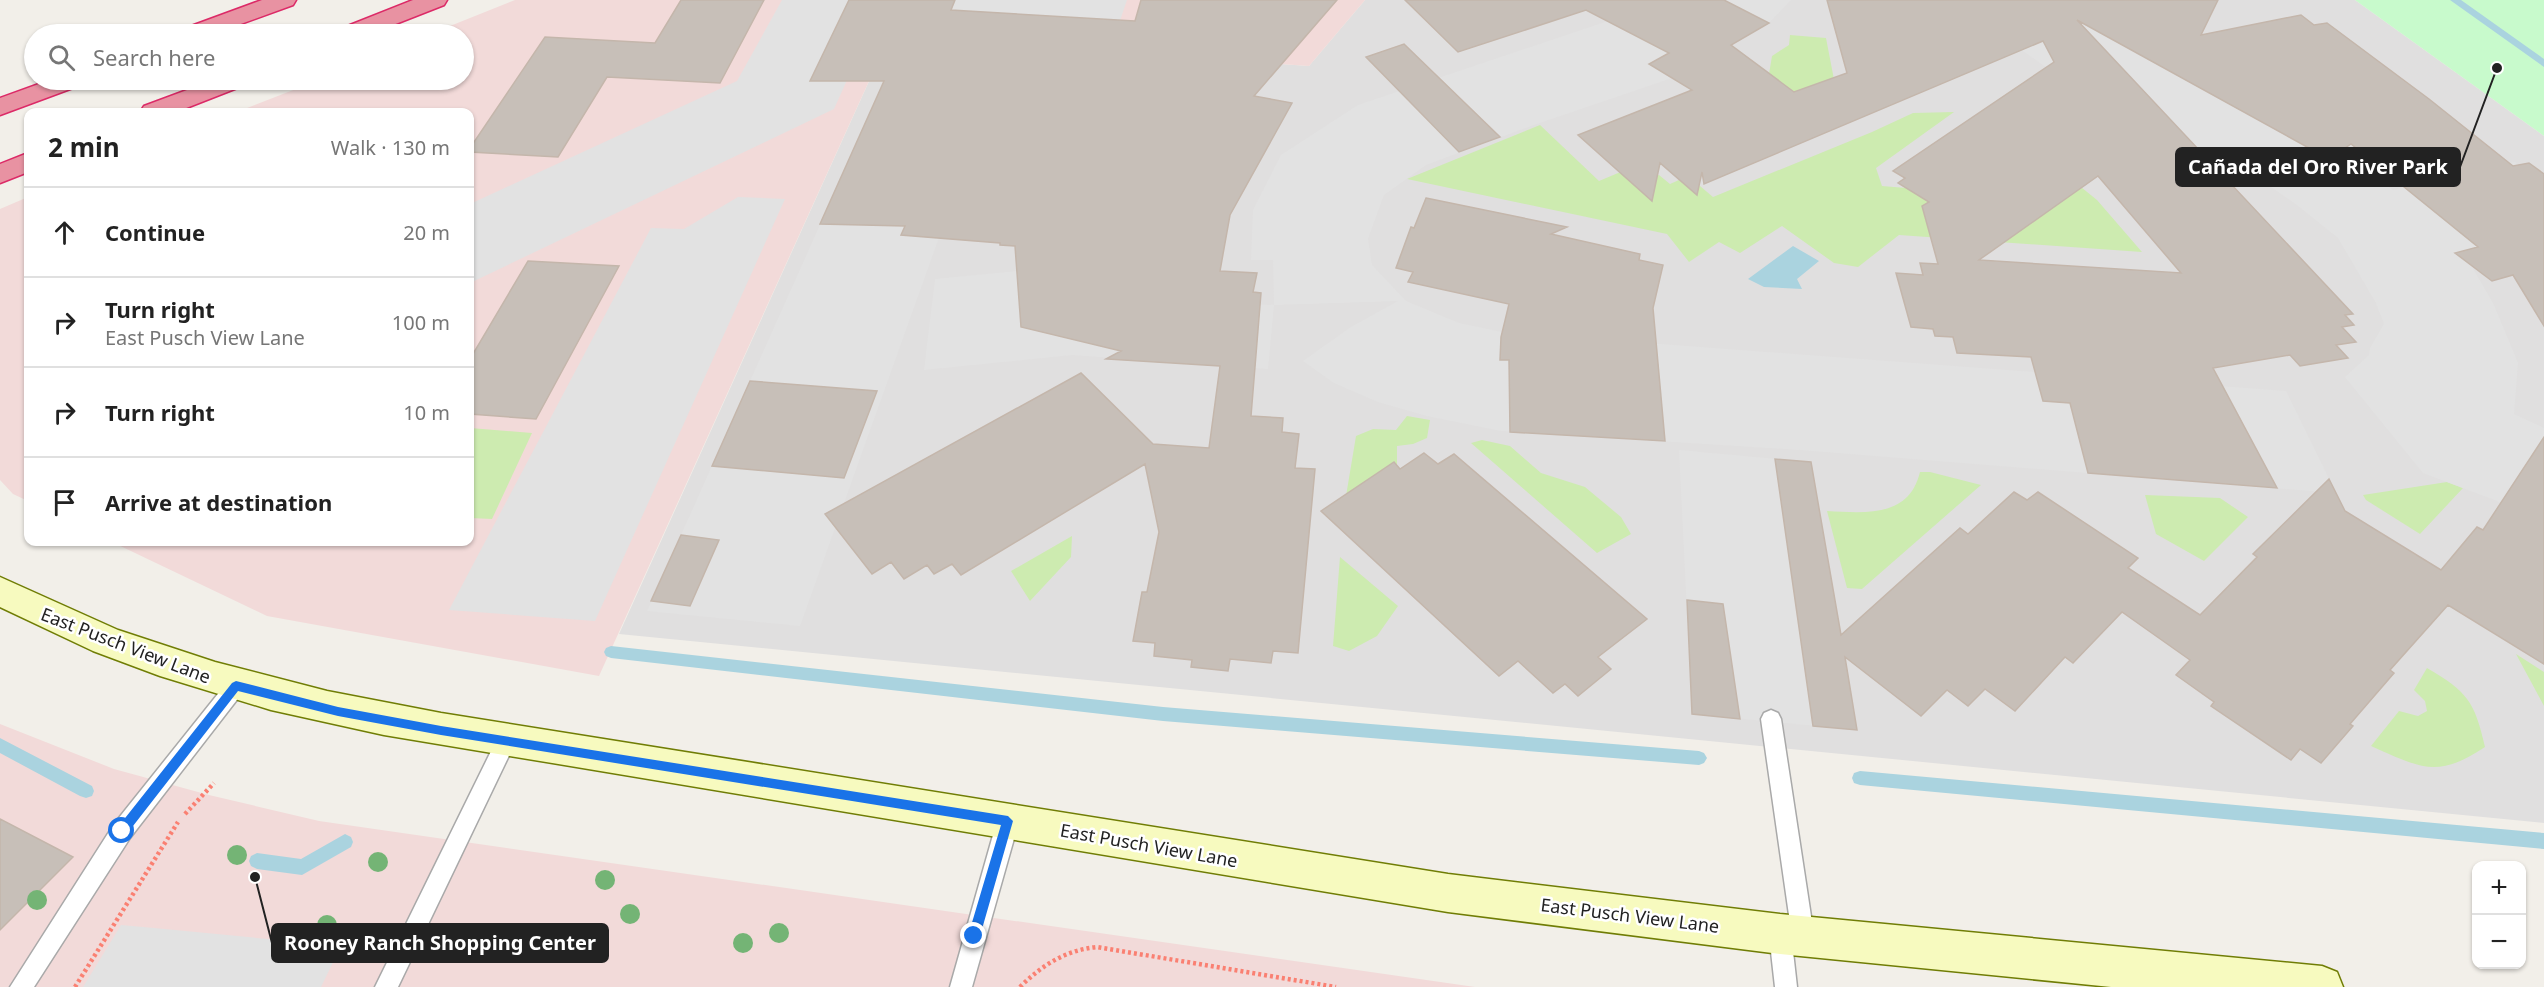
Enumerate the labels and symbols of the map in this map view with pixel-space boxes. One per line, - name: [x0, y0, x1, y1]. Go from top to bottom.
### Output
- callout: Cañada del Oro River Park: [2176, 148, 2460, 186]
- text: Cañada del Oro River Park: [2188, 153, 2448, 180]
- street label: East Pusch View Lane: [38, 602, 214, 688]
- route start: [108, 817, 134, 843]
- street label: East Pusch View Lane: [1058, 818, 1240, 872]
- street label: East Pusch View Lane: [1539, 892, 1721, 938]
- route end: [960, 922, 986, 948]
- callout: Rooney Ranch Shopping Center: [272, 924, 608, 962]
- text: Rooney Ranch Shopping Center: [284, 929, 596, 956]

